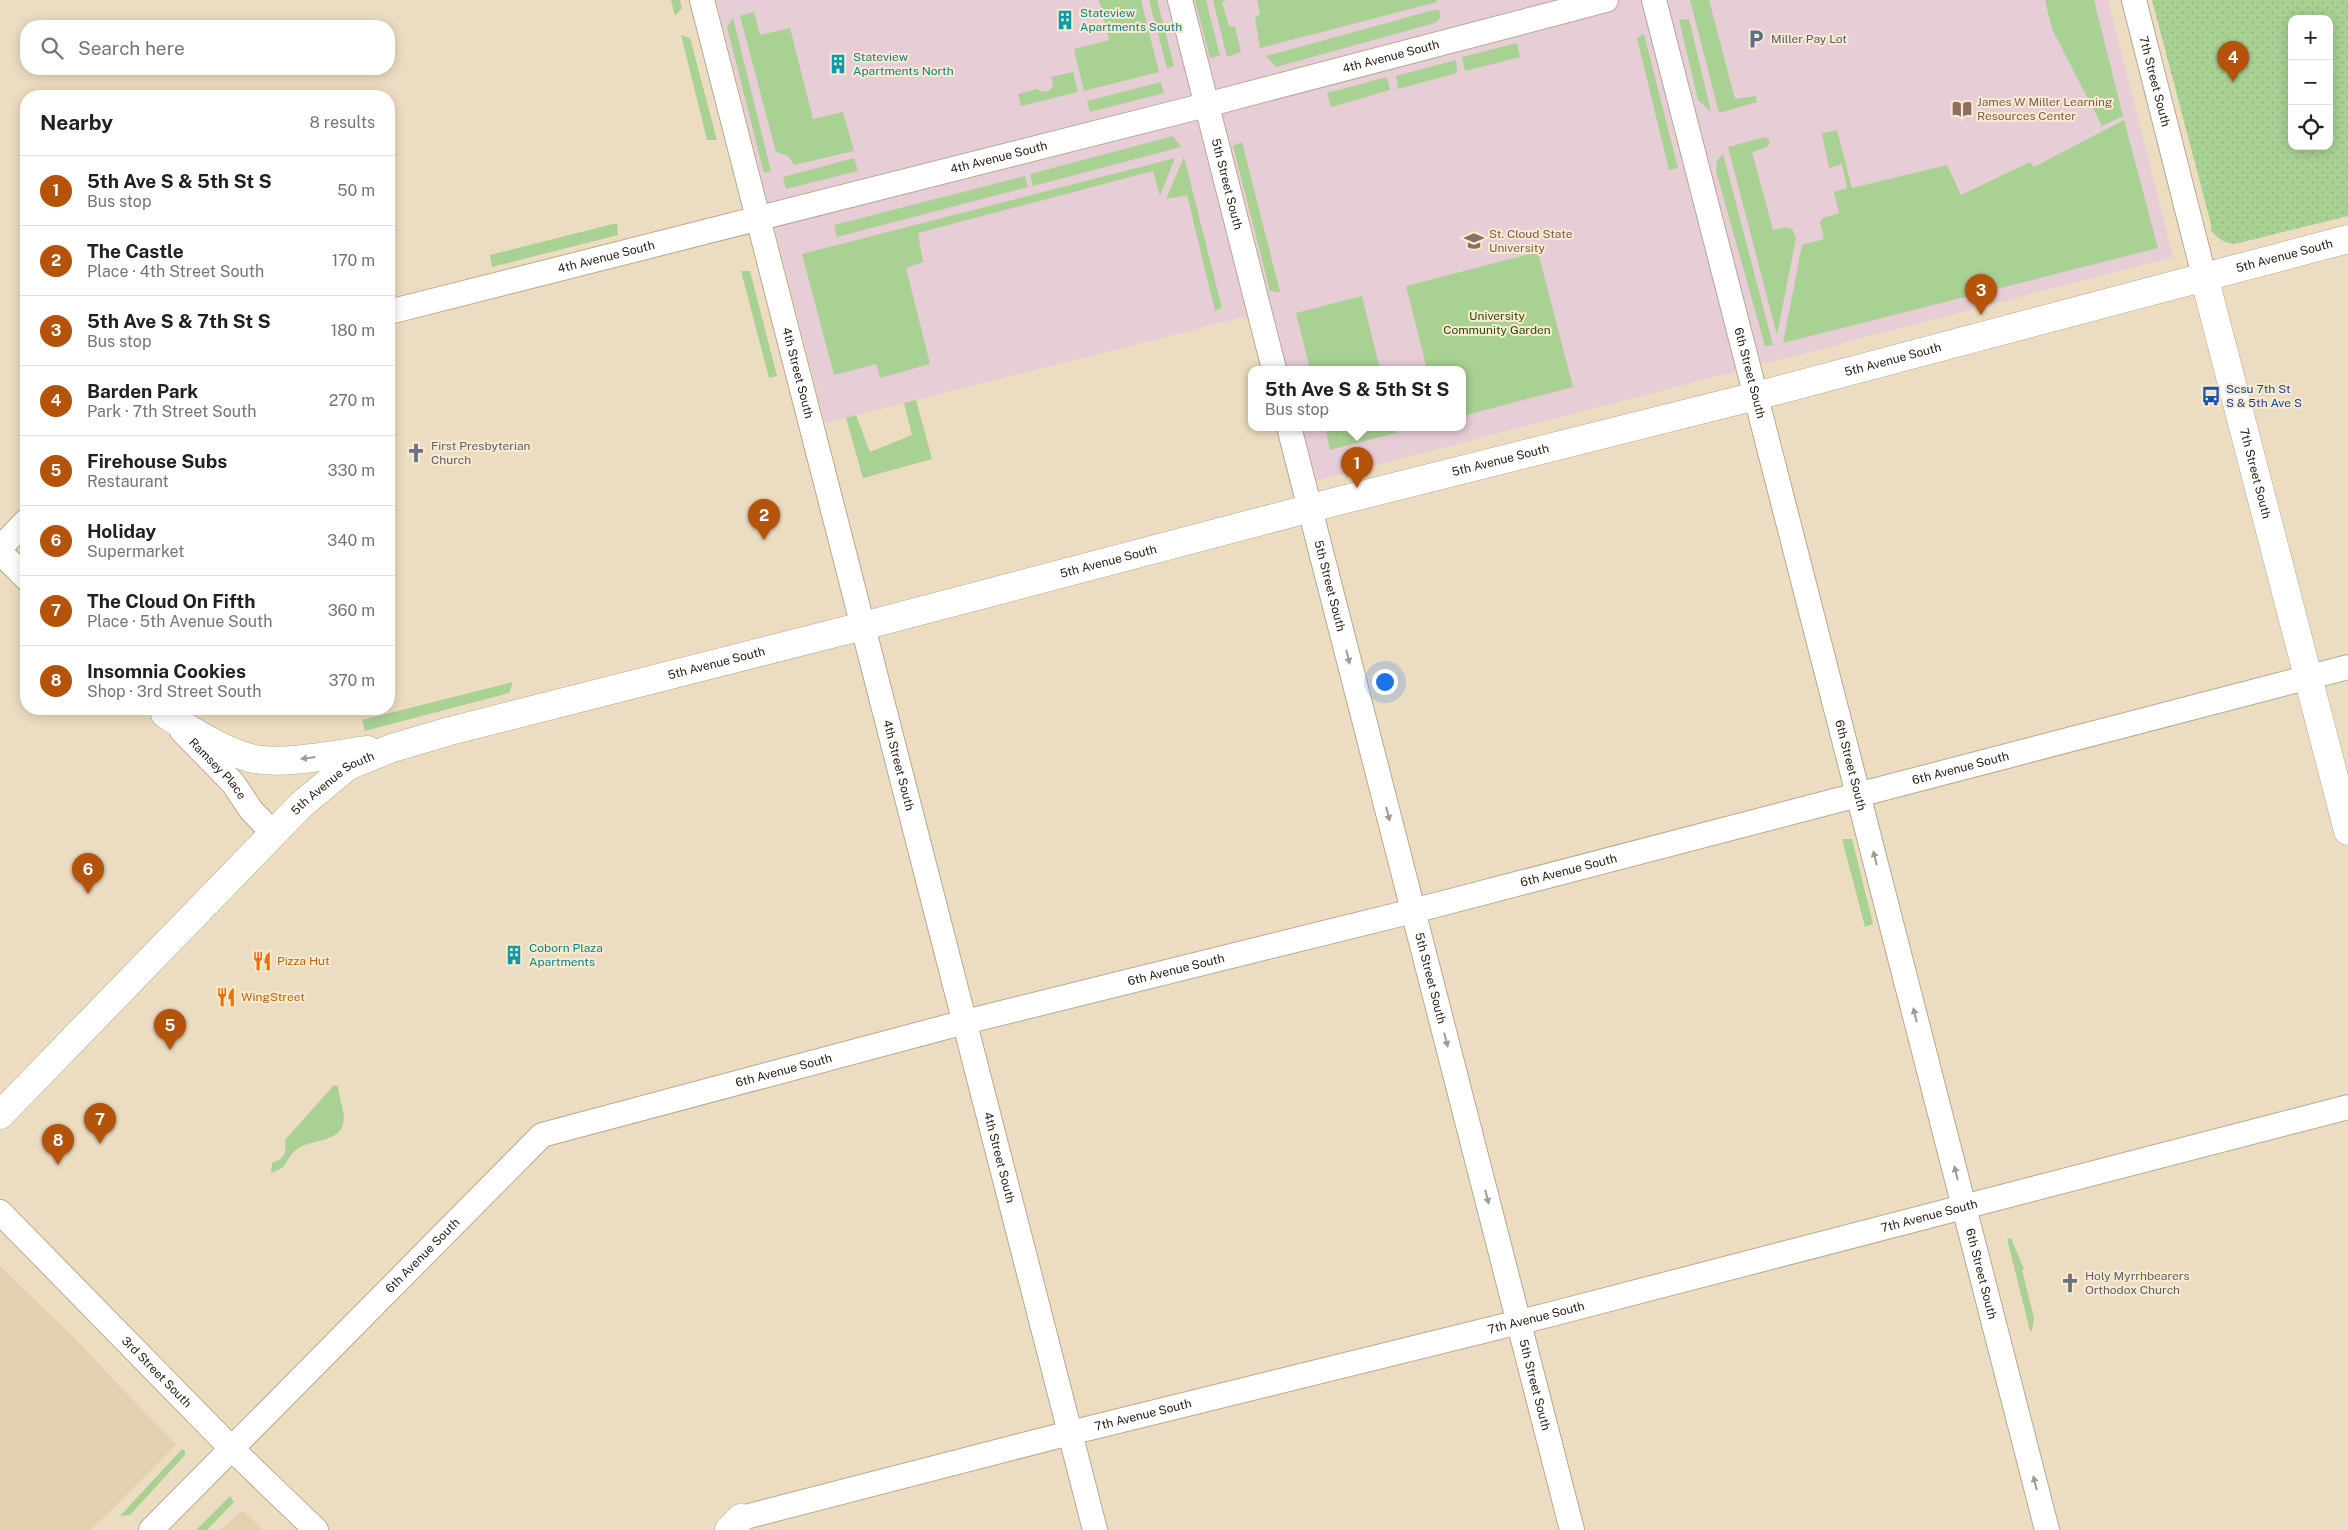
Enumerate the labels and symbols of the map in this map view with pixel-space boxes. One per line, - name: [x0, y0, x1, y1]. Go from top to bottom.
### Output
- place label: Stateview Apartments South: [1080, 6, 1182, 34]
- building icon: Stateview Apartments South: [1054, 9, 1076, 31]
- parking icon: Miller Pay Lot: [1745, 28, 1767, 50]
- place label: Miller Pay Lot: [1771, 32, 1847, 46]
- street label: 7th Street South: [2136, 35, 2173, 128]
- street label: 4th Avenue South: [1341, 37, 1441, 76]
- pin: 4: [2217, 41, 2249, 82]
- place label: Stateview Apartments North: [853, 50, 954, 78]
- building icon: Stateview Apartments North: [827, 53, 849, 75]
- place label: James W Miller Learning Resources Center: [1977, 95, 2112, 123]
- library icon: James W Miller Learning Resources Center: [1951, 98, 1973, 120]
- street label: 5th Street South: [1209, 137, 1245, 231]
- street label: 4th Avenue South: [949, 138, 1049, 177]
- place label: St. Cloud State University: [1489, 227, 1573, 255]
- school or university icon: St. Cloud State University: [1463, 230, 1485, 252]
- street label: 5th Avenue South: [2234, 236, 2334, 275]
- street label: 4th Avenue South: [556, 238, 656, 276]
- pin: 3: [1965, 274, 1997, 315]
- park label: University Community Garden: [1443, 309, 1551, 337]
- street label: 4th Street South: [779, 326, 816, 420]
- street label: 6th Street South: [1731, 326, 1768, 420]
- street label: 5th Avenue South: [1843, 340, 1943, 379]
- place label: Scsu 7th St S & 5th Ave S: [2226, 382, 2302, 410]
- bus stop icon: Scsu 7th St S & 5th Ave S: [2200, 385, 2222, 407]
- street label: 7th Street South: [2237, 427, 2274, 520]
- place label: First Presbyterian Church: [431, 439, 531, 467]
- street label: 5th Avenue South: [1450, 441, 1551, 479]
- church icon: First Presbyterian Church: [405, 442, 427, 464]
- pin: 1: [1341, 447, 1373, 488]
- pin: 2: [748, 499, 780, 540]
- street label: 5th Street South: [1311, 539, 1348, 633]
- street label: 5th Avenue South: [1058, 542, 1158, 581]
- street label: 5th Avenue South: [666, 644, 766, 682]
- one-way arrow: [1344, 650, 1352, 665]
- your location: [1372, 669, 1398, 695]
- street label: 4th Street South: [880, 718, 917, 812]
- street label: 6th Street South: [1832, 718, 1869, 812]
- street label: Ramsey Place: [186, 735, 249, 802]
- street label: 5th Avenue South: [288, 749, 376, 818]
- street label: 6th Avenue South: [1911, 749, 2010, 787]
- one-way arrow: [300, 754, 316, 762]
- one-way arrow: [1385, 807, 1393, 822]
- street label: 6th Avenue South: [1519, 851, 1619, 890]
- one-way arrow: [1871, 851, 1879, 866]
- pin: 6: [72, 853, 104, 894]
- street label: 5th Street South: [1412, 931, 1449, 1025]
- place label: Coborn Plaza Apartments: [529, 941, 603, 969]
- building icon: Coborn Plaza Apartments: [503, 944, 525, 966]
- restaurant icon: Pizza Hut: [251, 950, 273, 972]
- street label: 6th Avenue South: [1126, 951, 1226, 988]
- place label: Pizza Hut: [277, 954, 330, 968]
- restaurant icon: WingStreet: [215, 986, 237, 1008]
- place label: WingStreet: [241, 990, 305, 1004]
- one-way arrow: [1911, 1008, 1919, 1023]
- pin: 5: [154, 1009, 186, 1050]
- one-way arrow: [1442, 1032, 1450, 1047]
- street label: 6th Avenue South: [734, 1051, 834, 1090]
- pin: 7: [84, 1103, 116, 1144]
- street label: 4th Street South: [981, 1110, 1018, 1205]
- pin: 8: [42, 1124, 74, 1165]
- one-way arrow: [1952, 1165, 1960, 1180]
- one-way arrow: [1483, 1190, 1491, 1205]
- street label: 7th Avenue South: [1879, 1197, 1979, 1235]
- street label: 6th Avenue South: [383, 1215, 463, 1296]
- street label: 6th Street South: [1963, 1227, 2000, 1321]
- place label: Holy Myrrhbearers Orthodox Church: [2085, 1269, 2190, 1297]
- church icon: Holy Myrrhbearers Orthodox Church: [2059, 1272, 2081, 1294]
- street label: 7th Avenue South: [1486, 1299, 1586, 1337]
- street label: 3rd Street South: [119, 1334, 195, 1410]
- street label: 5th Street South: [1516, 1338, 1553, 1432]
- street label: 7th Avenue South: [1093, 1396, 1193, 1434]
- one-way arrow: [2031, 1475, 2039, 1490]

